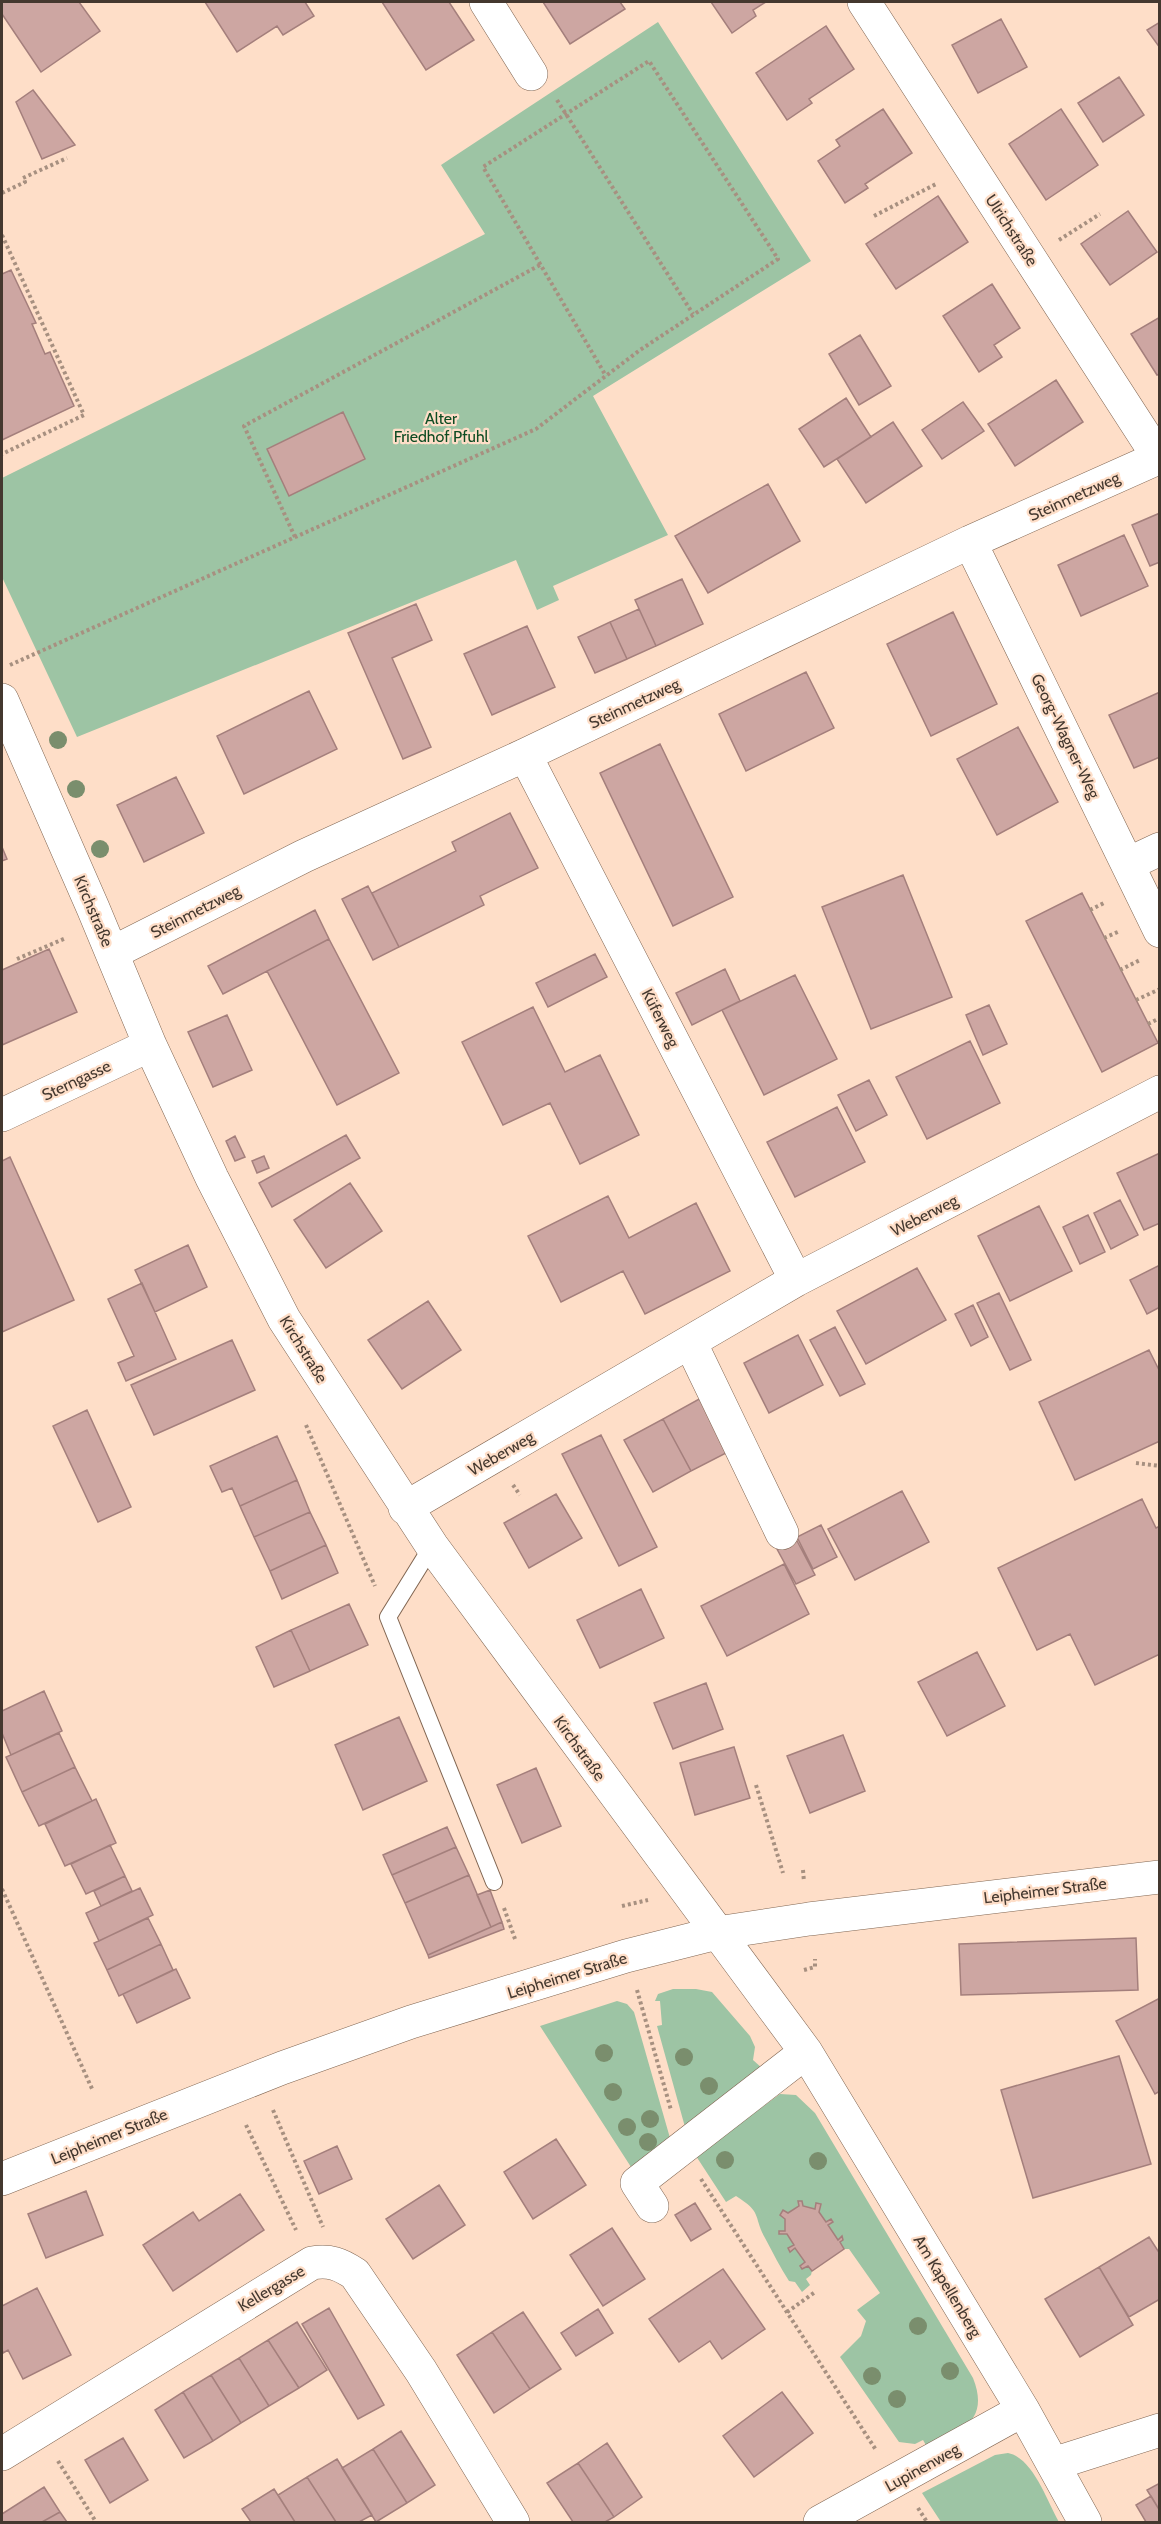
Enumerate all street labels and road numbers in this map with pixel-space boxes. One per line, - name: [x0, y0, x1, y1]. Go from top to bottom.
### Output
- street label: Ulrichstraße: [981, 191, 1042, 270]
- street label: Steinmetzweg: [1026, 467, 1124, 525]
- street label: Georg-Wagner-Weg: [1027, 671, 1104, 803]
- street label: Steinmetzweg: [586, 674, 683, 733]
- street label: Kirchstraße: [70, 873, 117, 950]
- street label: Steinmetzweg: [147, 880, 244, 942]
- street label: Küferweg: [638, 986, 684, 1052]
- street label: Sterngasse: [39, 1056, 114, 1105]
- street label: Weberweg: [888, 1190, 962, 1240]
- street label: Kirchstraße: [275, 1312, 332, 1386]
- street label: Weberweg: [465, 1427, 538, 1480]
- street label: Kirchstraße: [550, 1712, 610, 1784]
- street label: Leipheimer Straße: [982, 1874, 1108, 1907]
- street label: Leipheimer Straße: [505, 1948, 629, 2003]
- street label: Leipheimer Straße: [48, 2104, 170, 2168]
- street label: Am Kapellenberg: [910, 2232, 986, 2342]
- street label: Kellergasse: [234, 2261, 308, 2316]
- street label: Lupinenweg: [882, 2439, 964, 2496]

